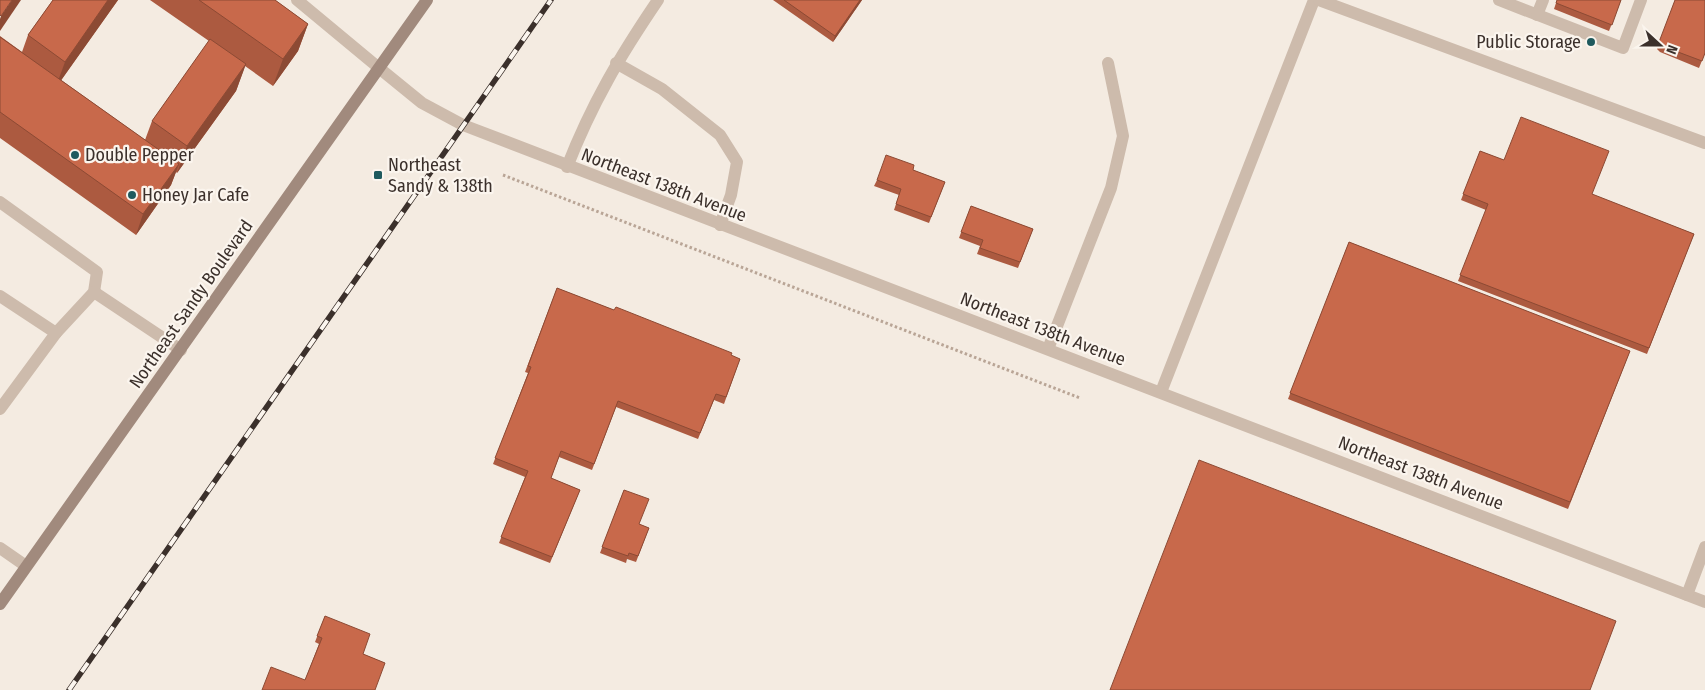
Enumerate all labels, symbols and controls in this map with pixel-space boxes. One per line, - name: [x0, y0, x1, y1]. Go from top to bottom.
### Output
- north arrow: [1635, 20, 1685, 70]
- place label: Public Storage: [1476, 31, 1581, 53]
- marker: Public Storage: [1585, 36, 1597, 48]
- text: N: [1662, 43, 1681, 56]
- street label: Northeast 138th Avenue: [578, 143, 750, 227]
- place label: Double Pepper: [85, 144, 195, 166]
- marker: Double Pepper: [69, 149, 81, 161]
- place label: Northeast Sandy & 138th: [388, 154, 493, 197]
- marker: Northeast Sandy & 138th: [372, 169, 384, 181]
- place label: Honey Jar Cafe: [142, 184, 249, 206]
- marker: Honey Jar Cafe: [126, 189, 138, 201]
- street label: Northeast Sandy Boulevard: [124, 216, 258, 392]
- street label: Northeast 138th Avenue: [957, 287, 1129, 371]
- street label: Northeast 138th Avenue: [1335, 431, 1507, 515]

